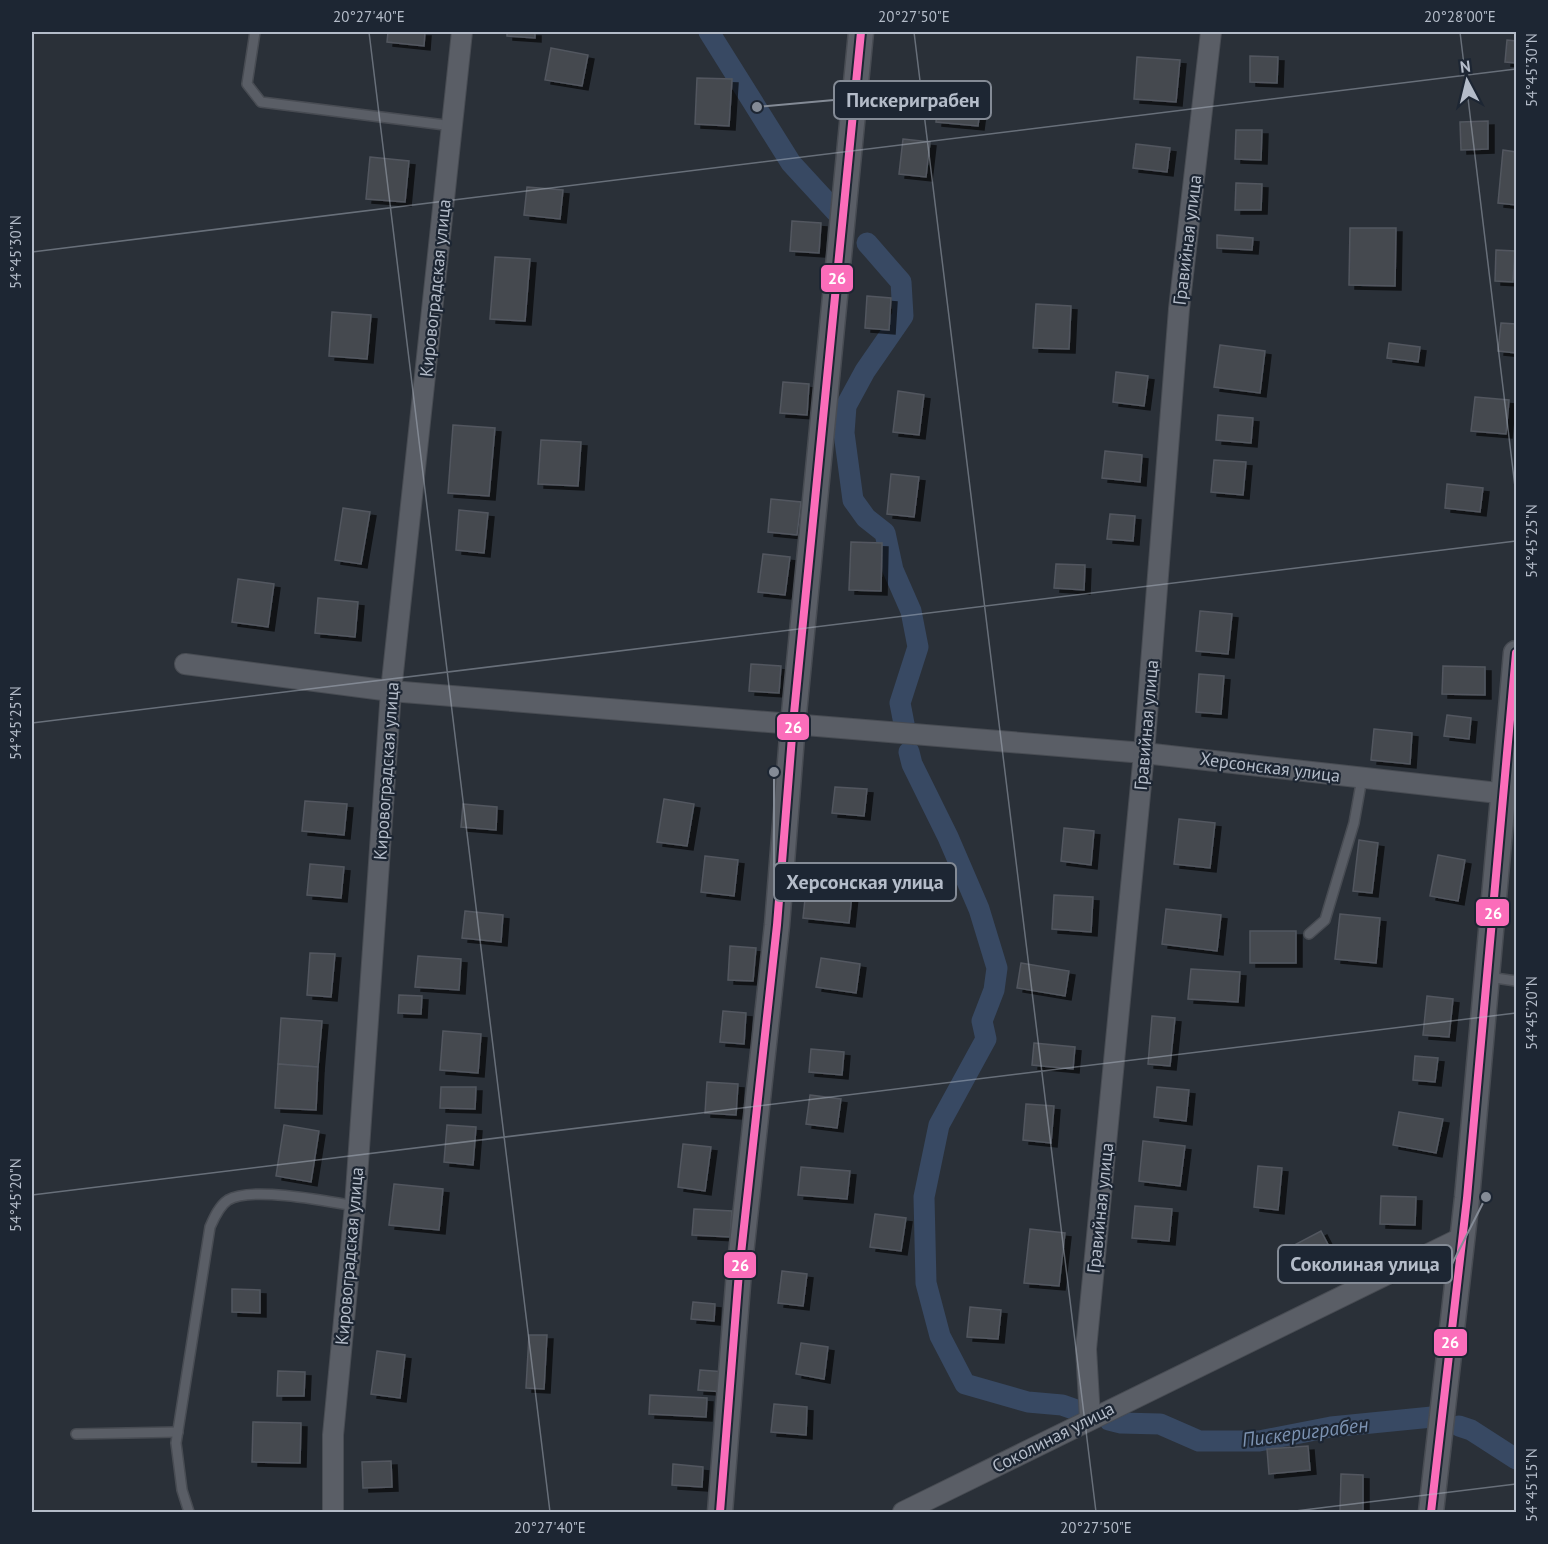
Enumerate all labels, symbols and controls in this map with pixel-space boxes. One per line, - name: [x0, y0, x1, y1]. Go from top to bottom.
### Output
- text: 20°27'40"E: [333, 7, 405, 26]
- text: 20°27'50"E: [878, 7, 950, 26]
- text: 20°28'00"E: [1424, 7, 1496, 26]
- text: 54°45'30"N: [1522, 33, 1541, 107]
- north arrow: [1437, 51, 1497, 111]
- text: N: [1459, 56, 1472, 77]
- callout: Пискериграбен: [834, 81, 991, 119]
- text: Пискериграбен: [846, 87, 980, 113]
- street label: Гравийная улица: [1168, 174, 1206, 306]
- street label: Кировоградская улица: [414, 198, 456, 378]
- text: 54°45'30"N: [6, 215, 25, 289]
- line badge: 26: [820, 264, 854, 293]
- text: 26: [828, 268, 846, 288]
- text: 54°45'25"N: [1522, 504, 1541, 578]
- street label: Гравийная улица: [1129, 659, 1163, 791]
- street label: Кировоградская улица: [368, 681, 404, 861]
- text: 54°45'25"N: [6, 686, 25, 760]
- line badge: 26: [776, 713, 810, 741]
- text: 26: [784, 717, 802, 737]
- street label: Херсонская улица: [1199, 747, 1341, 787]
- callout: Херсонская улица: [774, 863, 956, 901]
- text: Херсонская улица: [786, 869, 944, 895]
- line badge: 26: [1475, 898, 1510, 927]
- text: 26: [1484, 903, 1502, 923]
- text: 54°45'20"N: [1522, 976, 1541, 1050]
- street label: Гравийная улица: [1082, 1142, 1118, 1274]
- text: 54°45'20"N: [6, 1158, 25, 1232]
- street label: Кировоградская улица: [330, 1166, 368, 1346]
- callout: Соколиная улица: [1278, 1245, 1452, 1283]
- line badge: 26: [723, 1251, 757, 1279]
- text: Соколиная улица: [1290, 1251, 1440, 1277]
- text: 26: [731, 1255, 749, 1275]
- line badge: 26: [1433, 1328, 1468, 1357]
- text: 26: [1441, 1332, 1459, 1352]
- street label: Соколиная улица: [988, 1396, 1118, 1478]
- water label: Пискериграбен: [1240, 1411, 1370, 1453]
- text: 54°45'15"N: [1522, 1448, 1541, 1522]
- text: 20°27'40"E: [514, 1518, 586, 1537]
- text: 20°27'50"E: [1060, 1518, 1132, 1537]

